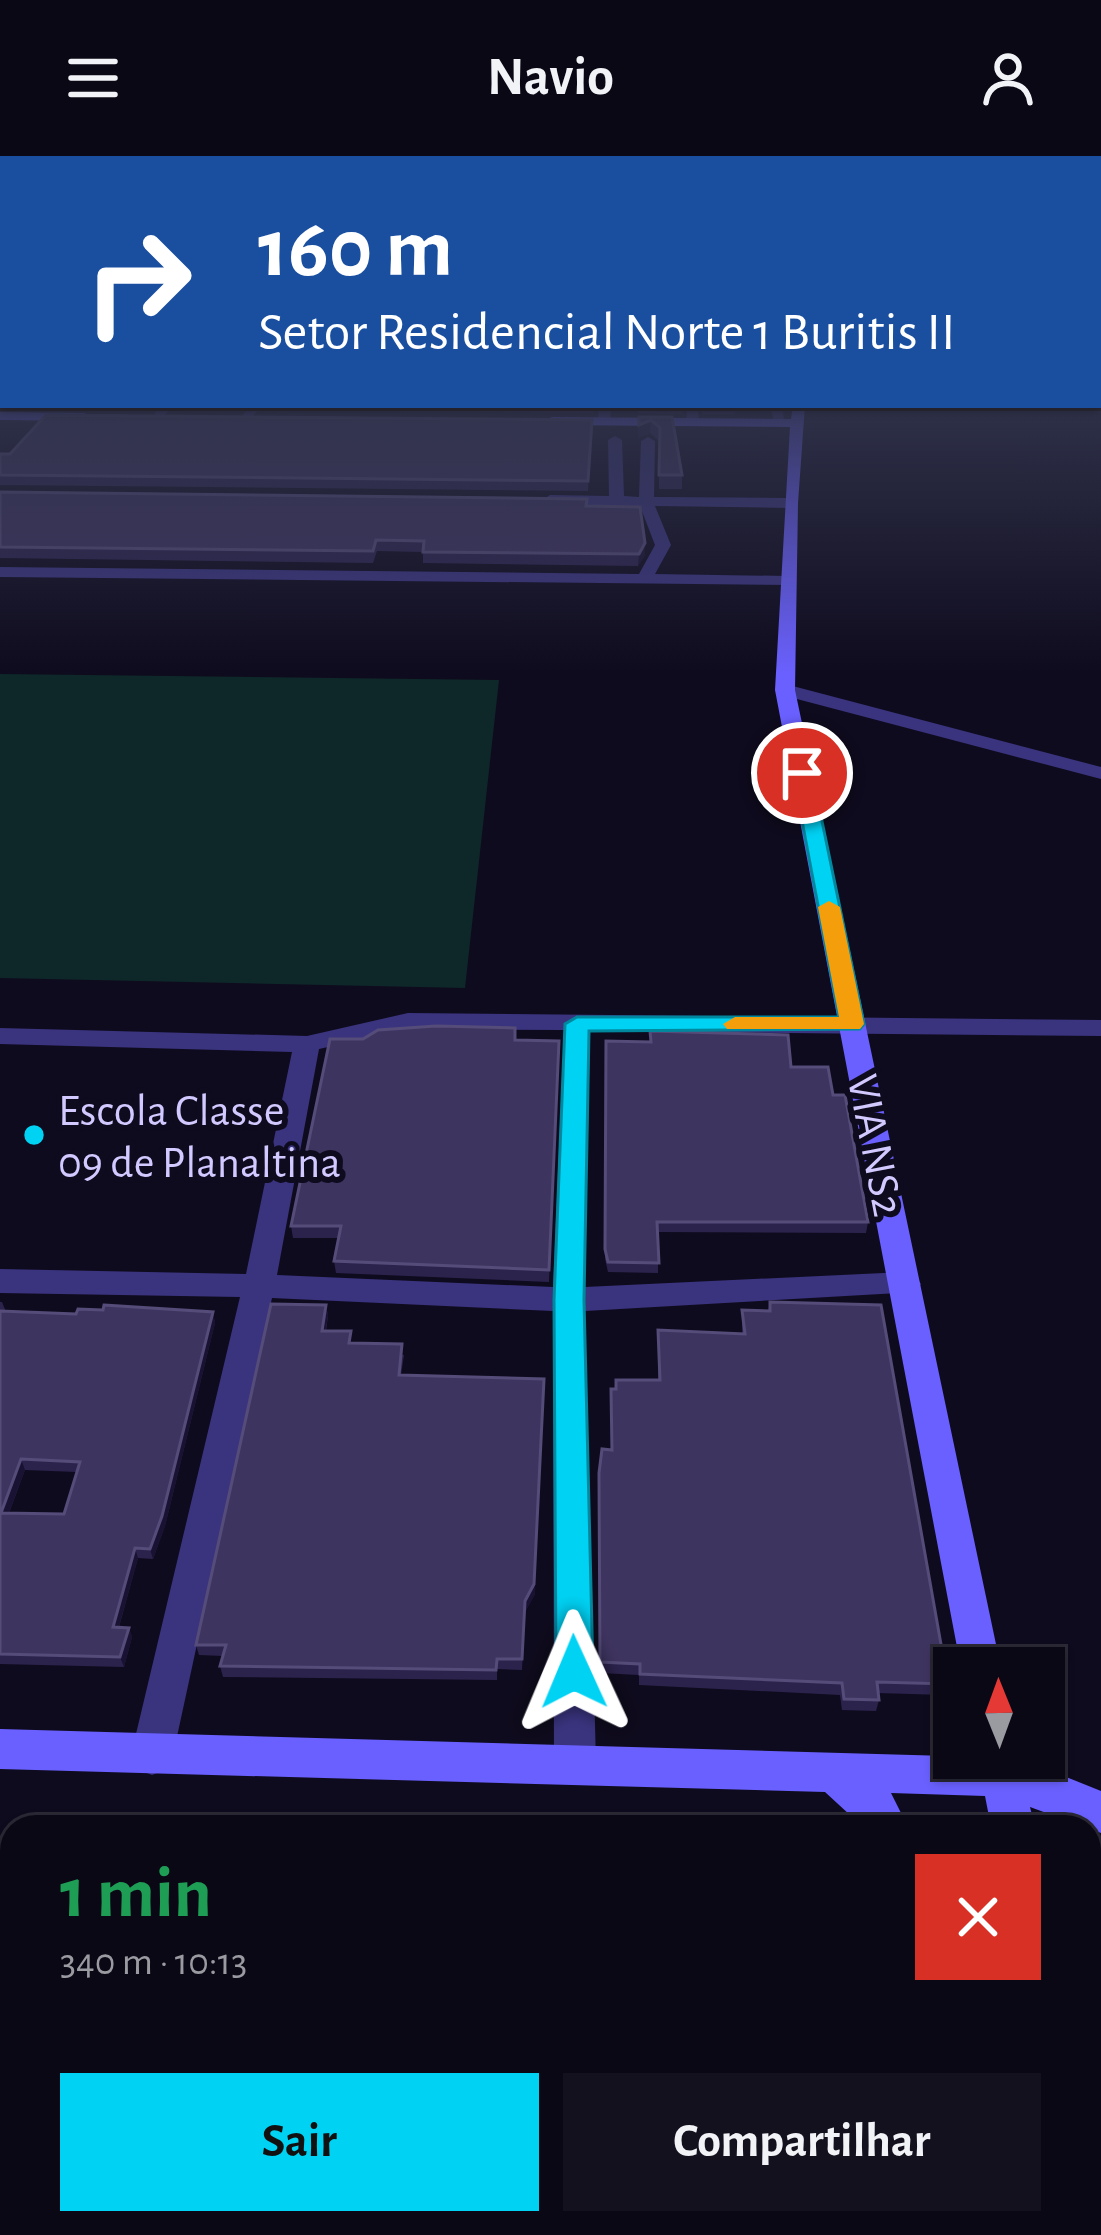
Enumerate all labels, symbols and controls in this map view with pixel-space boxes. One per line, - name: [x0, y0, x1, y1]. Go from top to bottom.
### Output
- icon: menu: [60, 45, 126, 111]
- icon: person: [975, 45, 1041, 111]
- text: Navio: [487, 51, 614, 105]
- icon: right: [60, 204, 216, 360]
- text: 160 m: [258, 208, 453, 292]
- text: Setor Residencial Norte 1 Buritis II: [258, 306, 955, 360]
- pin: [751, 722, 853, 824]
- icon: arrive: [769, 740, 835, 806]
- street label: VIA NS2: [839, 1071, 910, 1220]
- place label: Escola Classe 09 de Planaltina: [58, 1089, 341, 1186]
- marker: Escola Classe 09 de Planaltina: [21, 1122, 47, 1148]
- position arrow: [511, 1609, 637, 1735]
- north arrow: [933, 1647, 1065, 1779]
- map controls: [933, 1647, 1065, 1779]
- button: close: [915, 1854, 1041, 1980]
- text: 1 min: [60, 1858, 212, 1930]
- text: 340 m · 10:13: [60, 1943, 247, 1982]
- button: Sair: [60, 2073, 539, 2211]
- button: Compartilhar: [563, 2073, 1041, 2211]

